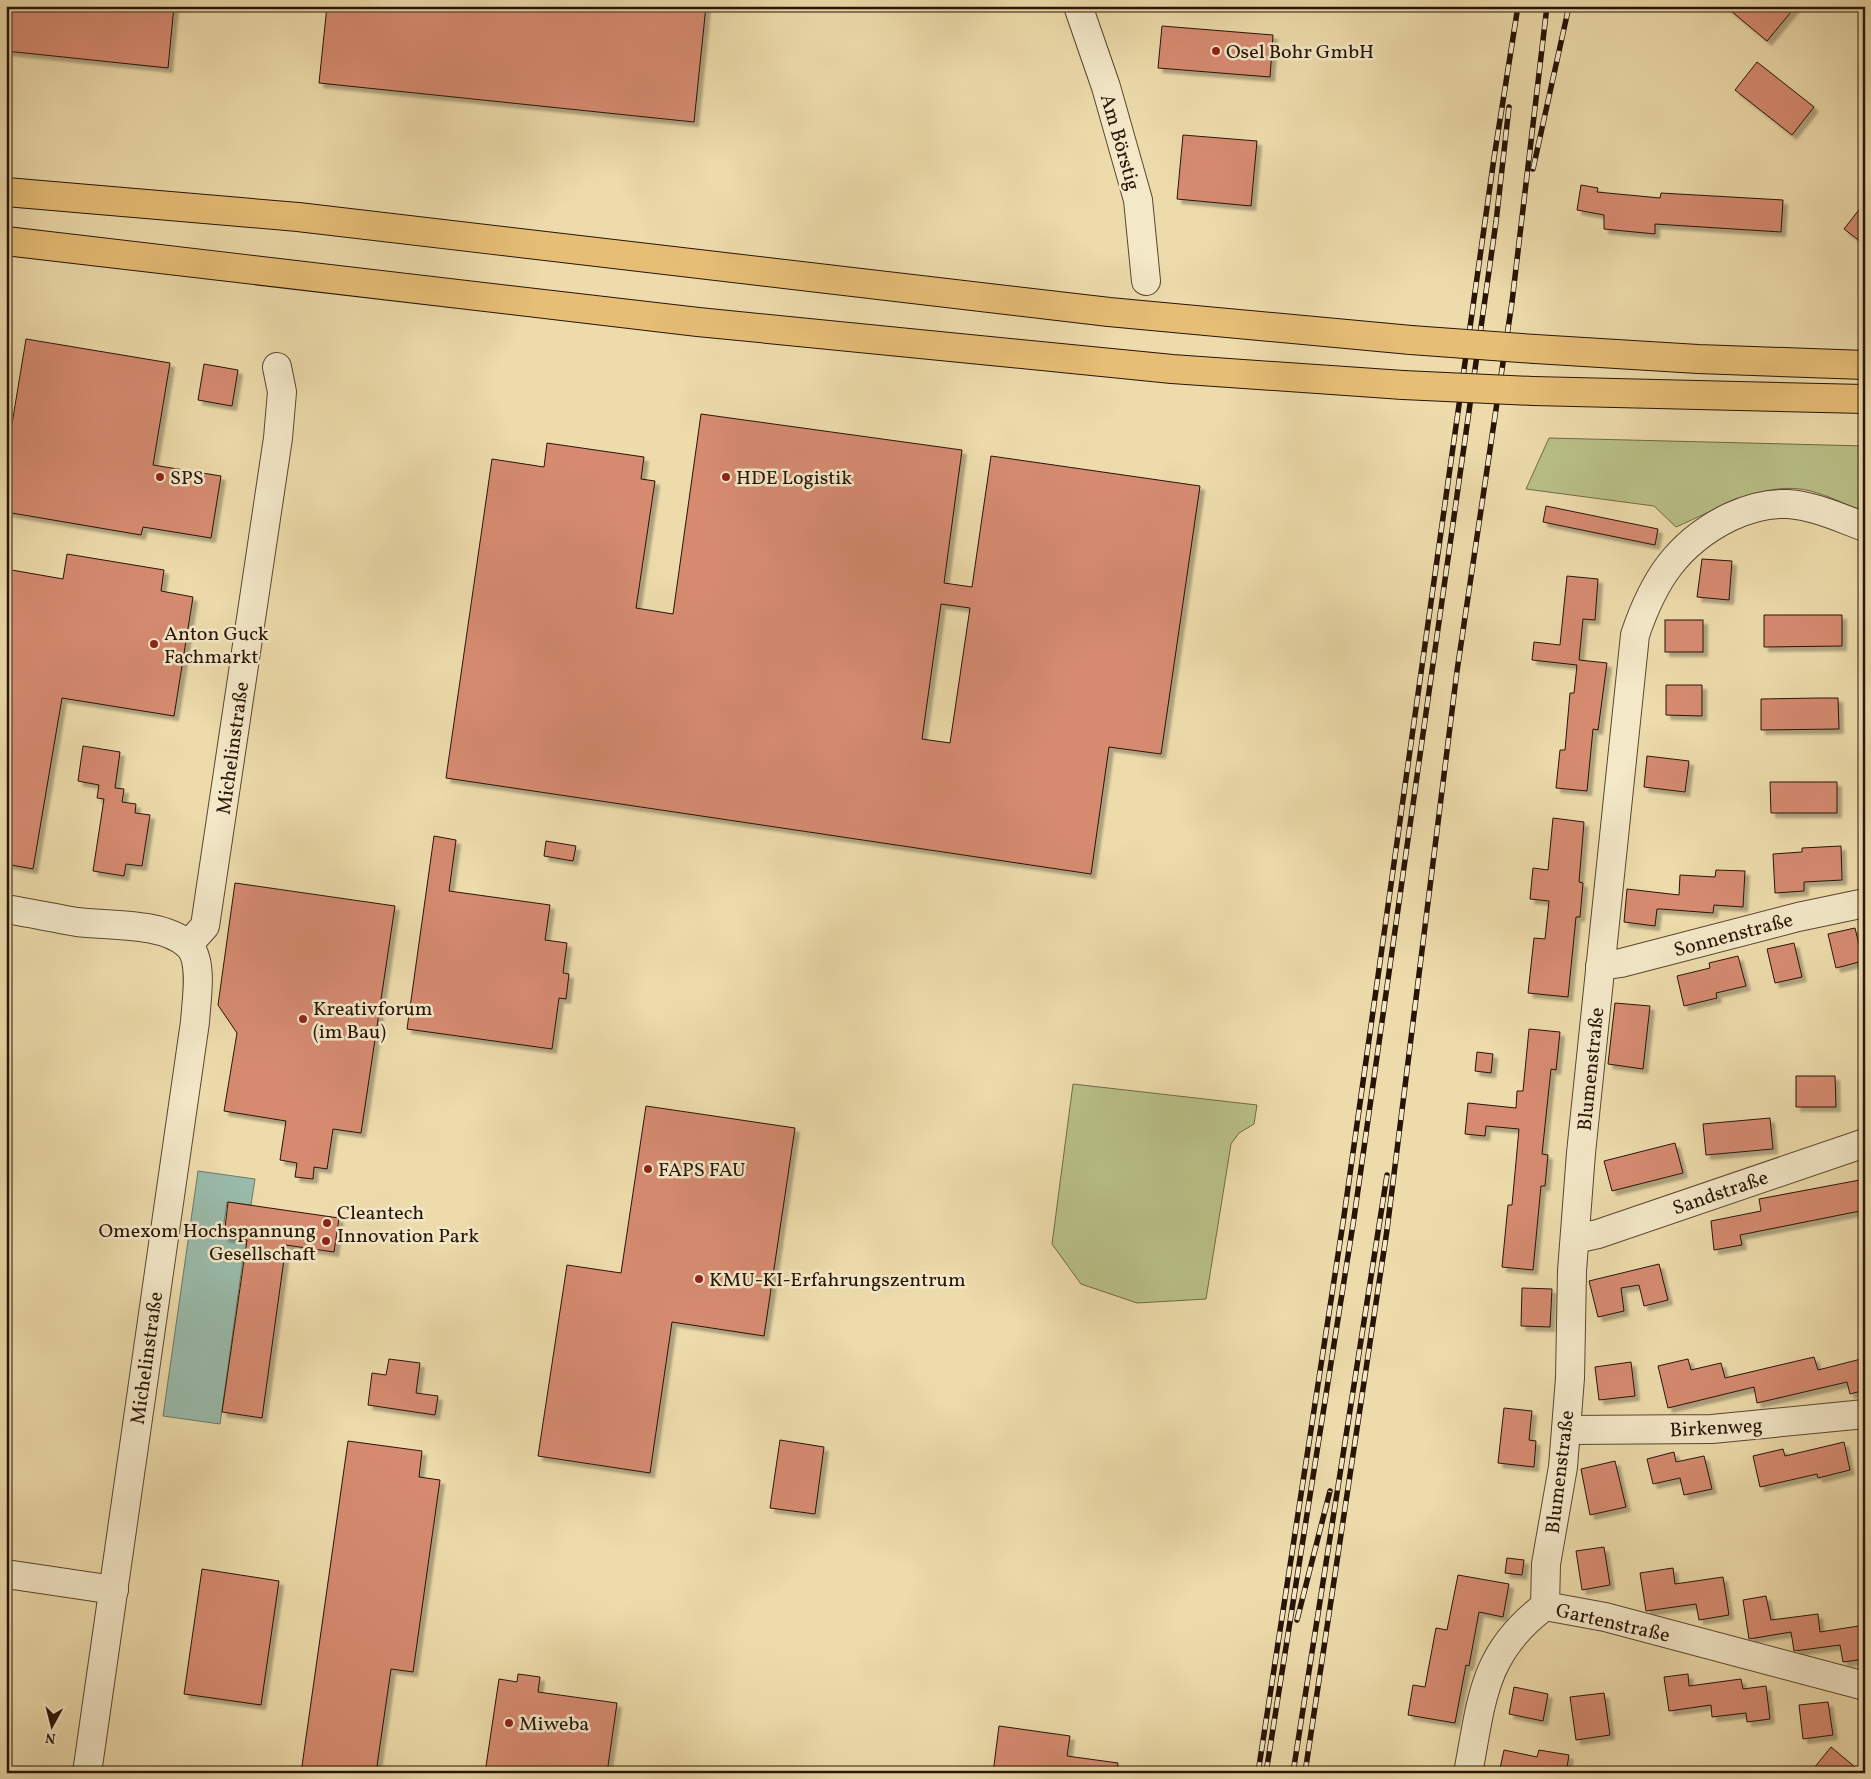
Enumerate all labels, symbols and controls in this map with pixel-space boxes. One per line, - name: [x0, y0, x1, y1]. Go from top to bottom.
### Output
- place label: Osel Bohr GmbH: [1226, 39, 1374, 67]
- marker: Osel Bohr GmbH: [1210, 45, 1222, 57]
- street label: Am Börstig: [1092, 91, 1146, 194]
- place label: SPS: [170, 465, 204, 493]
- place label: HDE Logistik: [736, 465, 852, 493]
- marker: SPS: [154, 471, 166, 483]
- marker: HDE Logistik: [720, 471, 732, 483]
- place label: Anton Guck Fachmarkt: [164, 621, 269, 672]
- marker: Anton Guck Fachmarkt: [148, 638, 160, 650]
- street label: Michelinstraße: [211, 680, 257, 816]
- street label: Sonnenstraße: [1671, 907, 1796, 965]
- place label: Kreativforum (im Bau): [313, 996, 433, 1047]
- street label: Blumenstraße: [1572, 1006, 1612, 1132]
- marker: Kreativforum (im Bau): [297, 1013, 309, 1025]
- place label: FAPS FAU: [658, 1157, 746, 1185]
- marker: FAPS FAU: [642, 1163, 654, 1175]
- street label: Sandstraße: [1669, 1164, 1772, 1223]
- place label: Cleantech Innovation Park: [337, 1200, 479, 1251]
- marker: Cleantech Innovation Park: [321, 1217, 333, 1229]
- place label: Omexom Hochspannung Gesellschaft: [98, 1218, 316, 1269]
- marker: Omexom Hochspannung Gesellschaft: [320, 1235, 332, 1247]
- place label: KMU-KI-Erfahrungszentrum: [709, 1267, 966, 1295]
- marker: KMU-KI-Erfahrungszentrum: [693, 1273, 705, 1285]
- street label: Michelinstraße: [125, 1290, 171, 1426]
- street label: Blumenstraße: [1540, 1409, 1582, 1536]
- street label: Birkenweg: [1669, 1413, 1763, 1445]
- street label: Gartenstraße: [1553, 1597, 1672, 1651]
- north arrow: [28, 1702, 78, 1752]
- place label: Miweba: [519, 1711, 589, 1739]
- marker: Miweba: [503, 1717, 515, 1729]
- text: N: [44, 1727, 57, 1747]

